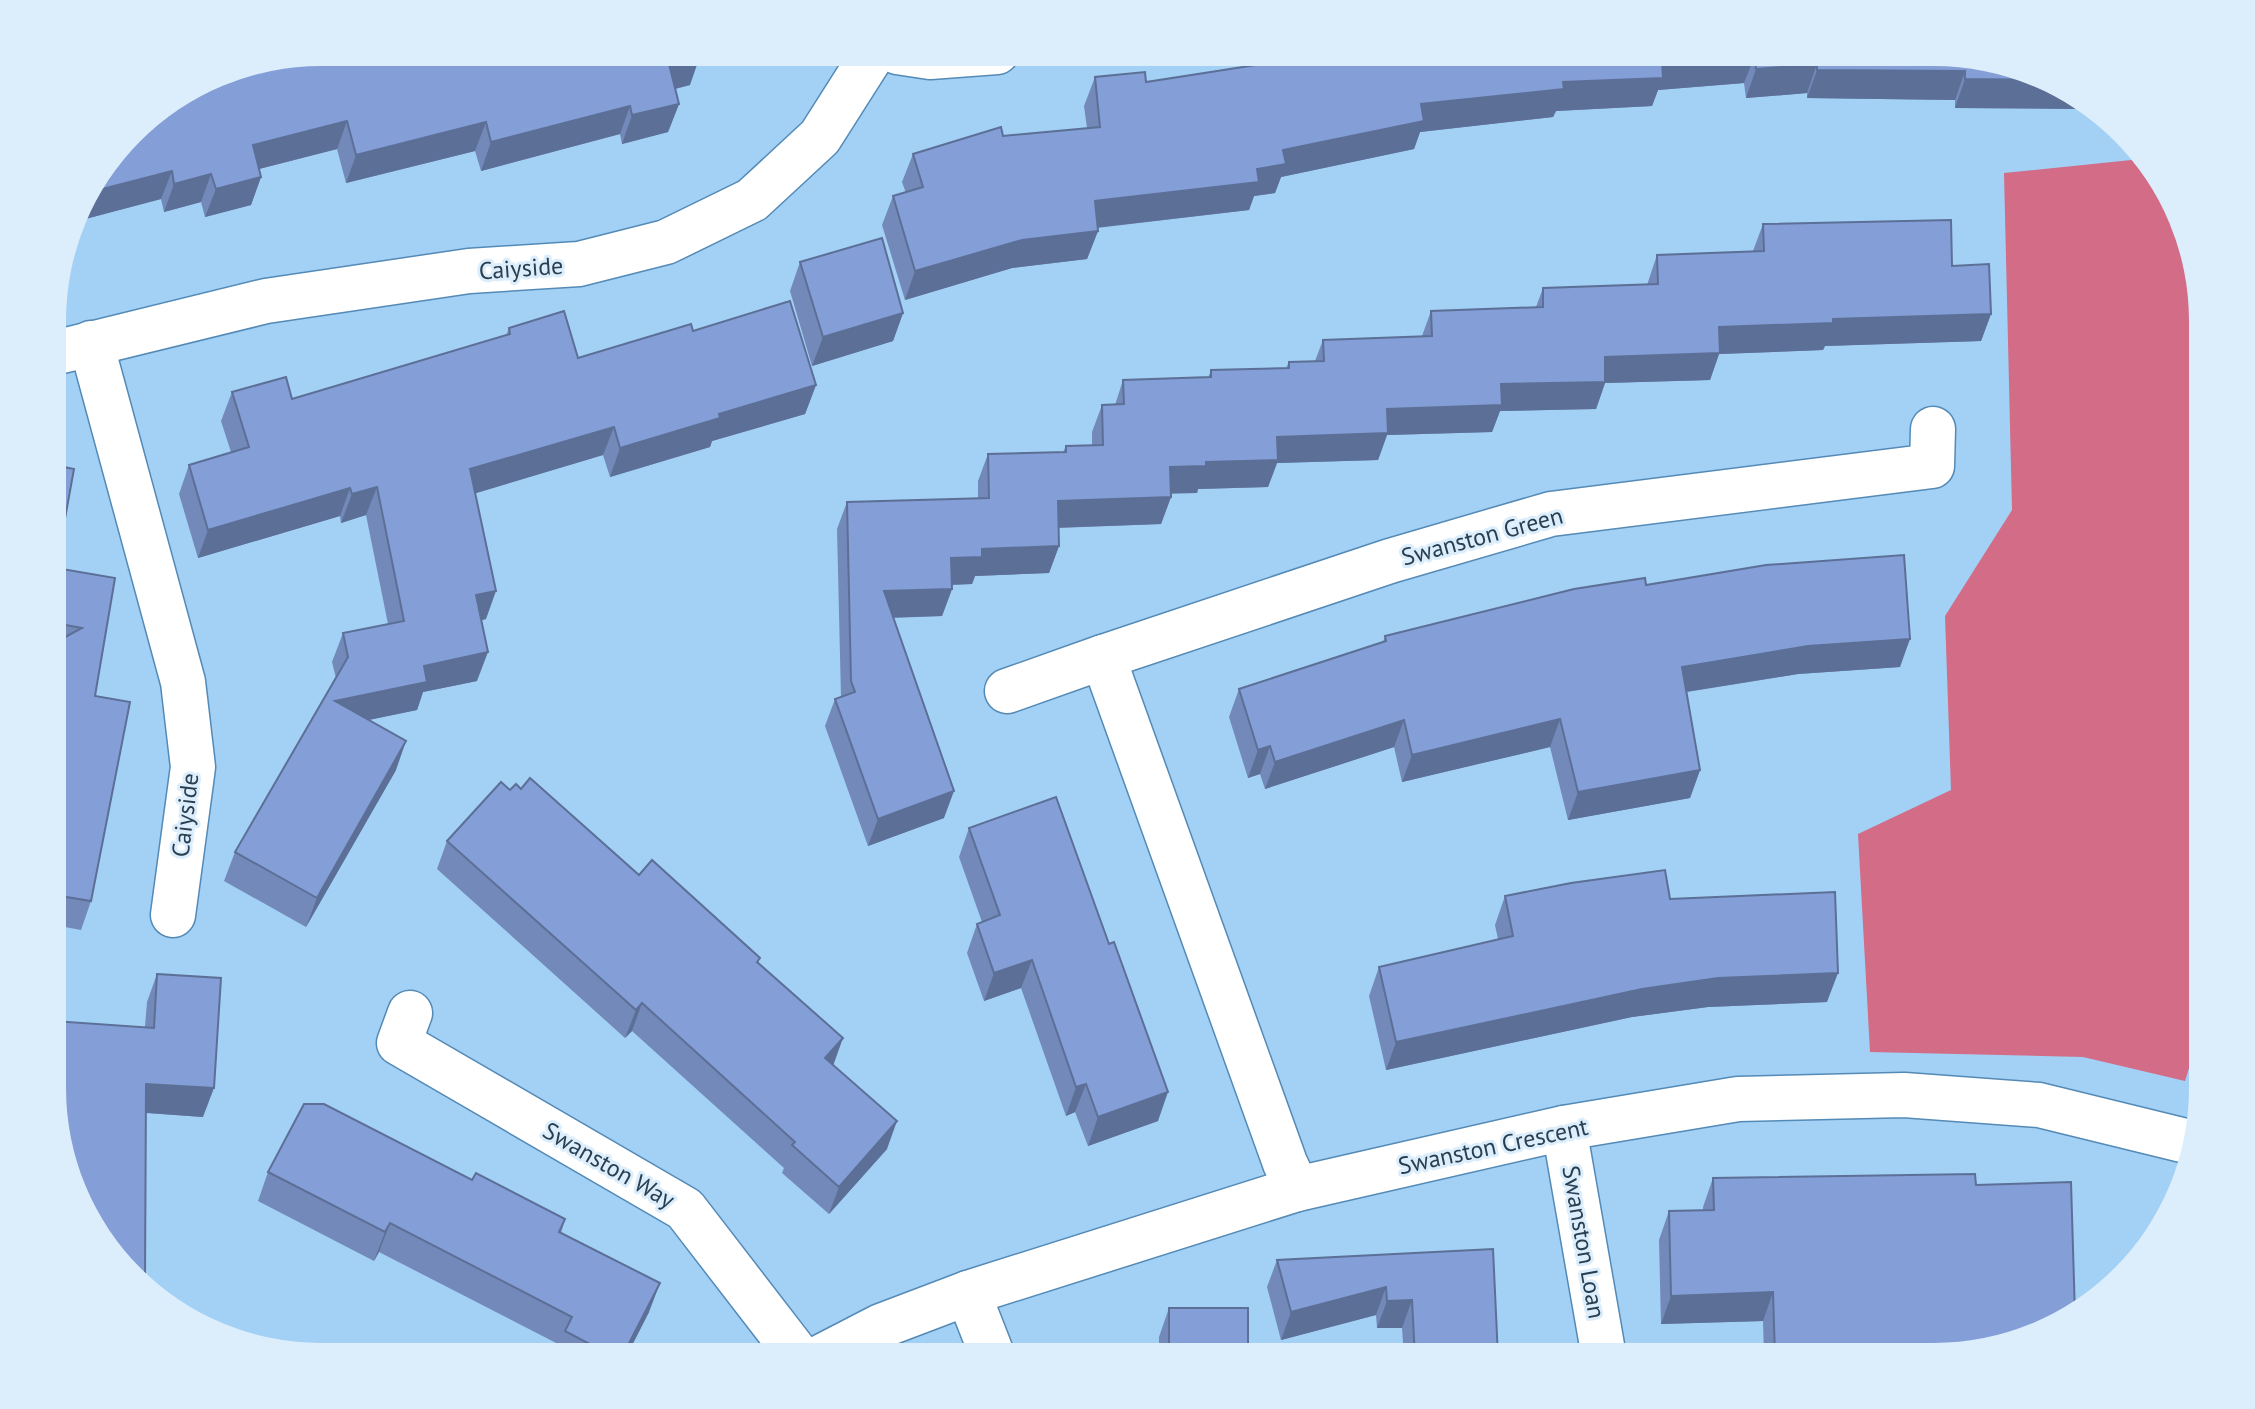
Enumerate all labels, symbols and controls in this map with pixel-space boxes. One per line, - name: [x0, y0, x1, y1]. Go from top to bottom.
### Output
- street label: Caiyside: [478, 250, 564, 286]
- street label: Swanston Green: [1398, 500, 1566, 572]
- street label: Caiyside: [164, 771, 206, 859]
- street label: Swanston Crescent: [1395, 1111, 1591, 1181]
- street label: Swanston Way: [537, 1115, 681, 1215]
- street label: Swanston Loan: [1555, 1163, 1613, 1321]

